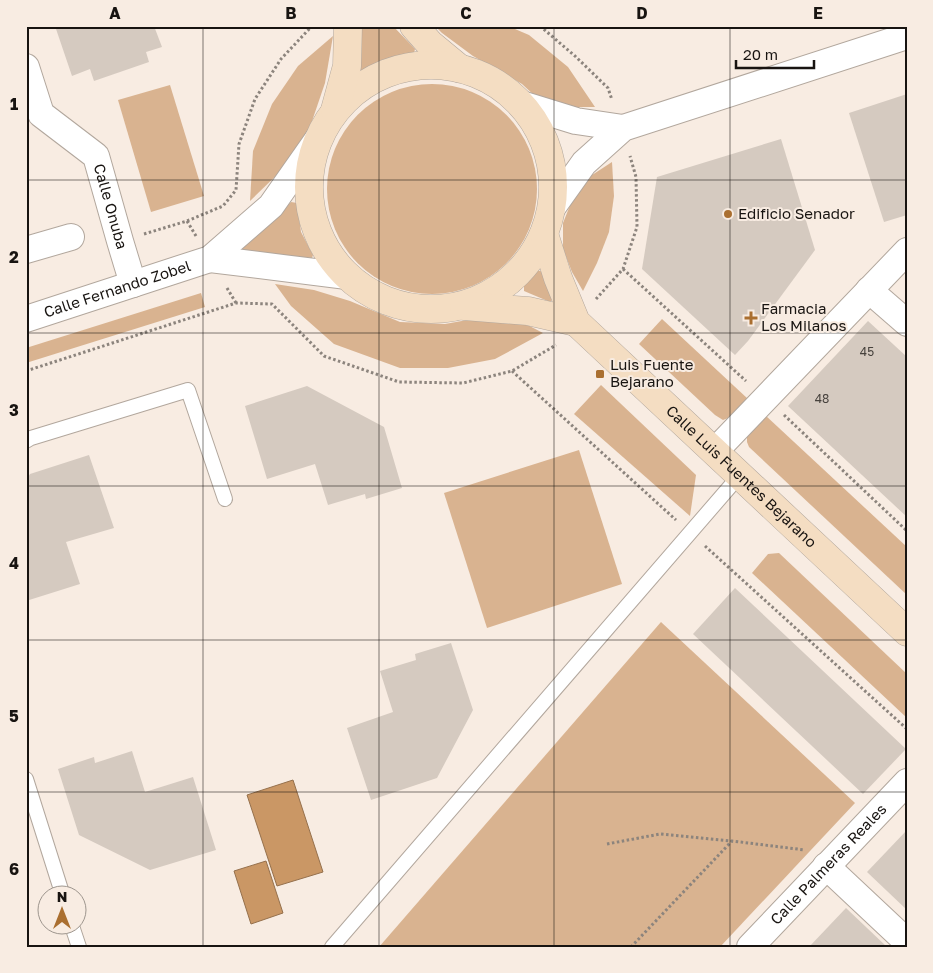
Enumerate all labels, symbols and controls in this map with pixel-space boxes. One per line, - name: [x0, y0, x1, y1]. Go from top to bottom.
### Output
- text: A: [109, 3, 121, 23]
- text: B: [285, 3, 297, 23]
- text: C: [460, 3, 472, 23]
- text: D: [636, 3, 648, 23]
- text: E: [813, 3, 823, 23]
- scale bar: [736, 38, 813, 70]
- text: 20 m: [743, 45, 778, 63]
- text: 1: [10, 94, 18, 114]
- street label: Calle Onuba: [91, 162, 132, 251]
- place label: Edificio Senador: [738, 204, 855, 222]
- marker: Edificio Senador: [722, 208, 734, 220]
- text: 2: [9, 247, 19, 267]
- street label: Calle Fernando Zobel: [41, 256, 193, 321]
- place label: Farmacia Los Milanos: [761, 299, 847, 334]
- marker: Farmacia Los Milanos: [745, 312, 757, 324]
- house number: 45: [860, 344, 874, 359]
- place label: Luis Fuente Bejarano: [610, 355, 694, 390]
- marker: Luis Fuente Bejarano: [594, 368, 606, 380]
- house number: 48: [815, 391, 829, 406]
- text: 3: [9, 400, 19, 420]
- street label: Calle Luis Fuentes Bejarano: [663, 401, 821, 551]
- text: 4: [9, 553, 19, 573]
- text: 5: [9, 706, 19, 726]
- street label: Calle Palmeras Reales: [766, 800, 890, 928]
- text: 6: [9, 859, 19, 879]
- north arrow: [38, 886, 88, 936]
- text: N: [57, 888, 67, 905]

